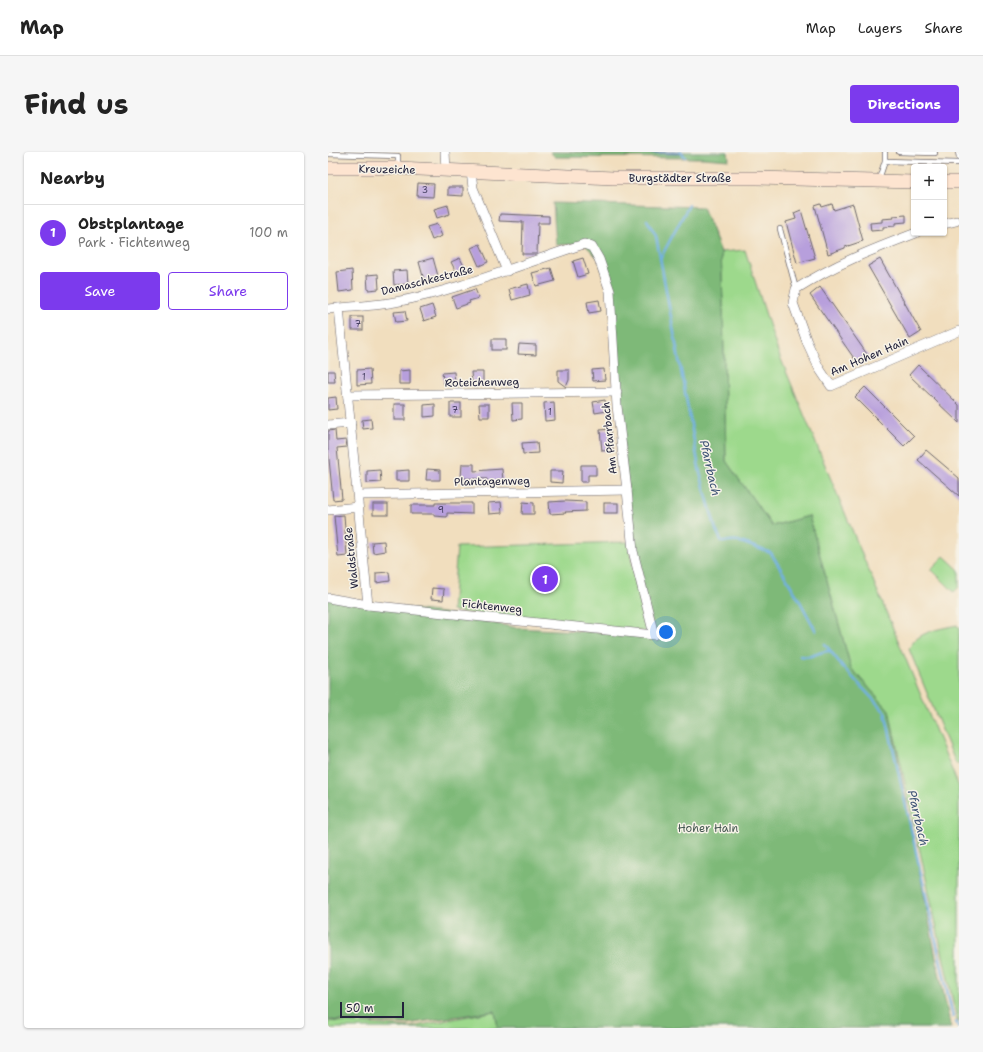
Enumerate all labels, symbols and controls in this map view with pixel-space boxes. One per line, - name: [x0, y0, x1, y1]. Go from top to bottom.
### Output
- text: Map: [20, 15, 64, 40]
- text: Map: [806, 19, 836, 37]
- text: Layers: [858, 19, 902, 37]
- text: Share: [924, 19, 963, 37]
- text: Find us: [24, 85, 129, 123]
- button: Directions: [850, 85, 959, 123]
- street label: Kreuzeiche: [358, 162, 416, 177]
- map controls: [911, 164, 947, 236]
- button: +: [911, 164, 947, 200]
- text: Nearby: [40, 167, 105, 189]
- street label: Burgstädter Straße: [629, 171, 731, 186]
- house number: 3: [422, 184, 428, 196]
- button: −: [911, 200, 947, 236]
- text: Obstplantage: [78, 214, 184, 234]
- text: 1: [50, 224, 56, 241]
- text: 100 m: [249, 224, 288, 241]
- text: Park · Fichtenweg: [78, 234, 190, 251]
- street label: Damaschkestraße: [380, 262, 475, 299]
- button: Save: [40, 272, 160, 310]
- button: Share: [168, 272, 288, 310]
- house number: 7: [355, 318, 361, 330]
- street label: Am Hohen Hain: [828, 333, 911, 380]
- house number: 1: [362, 371, 366, 383]
- street label: Roteichenweg: [445, 374, 520, 391]
- street label: Am Pfarrbach: [598, 401, 621, 475]
- house number: 7: [452, 404, 458, 416]
- house number: 1: [548, 406, 552, 418]
- water label: Pfarrbach: [696, 438, 724, 498]
- street label: Plantagenweg: [454, 473, 530, 490]
- house number: 9: [438, 504, 444, 516]
- street label: Waldstraße: [341, 527, 362, 589]
- pin: 1: [532, 564, 558, 594]
- street label: Fichtenweg: [461, 596, 523, 617]
- your location: [656, 622, 676, 642]
- water label: Pfarrbach: [904, 788, 932, 848]
- park label: Hoher Hain: [678, 821, 739, 836]
- scale bar: [340, 1000, 404, 1019]
- text: 50 m: [346, 1001, 374, 1016]

